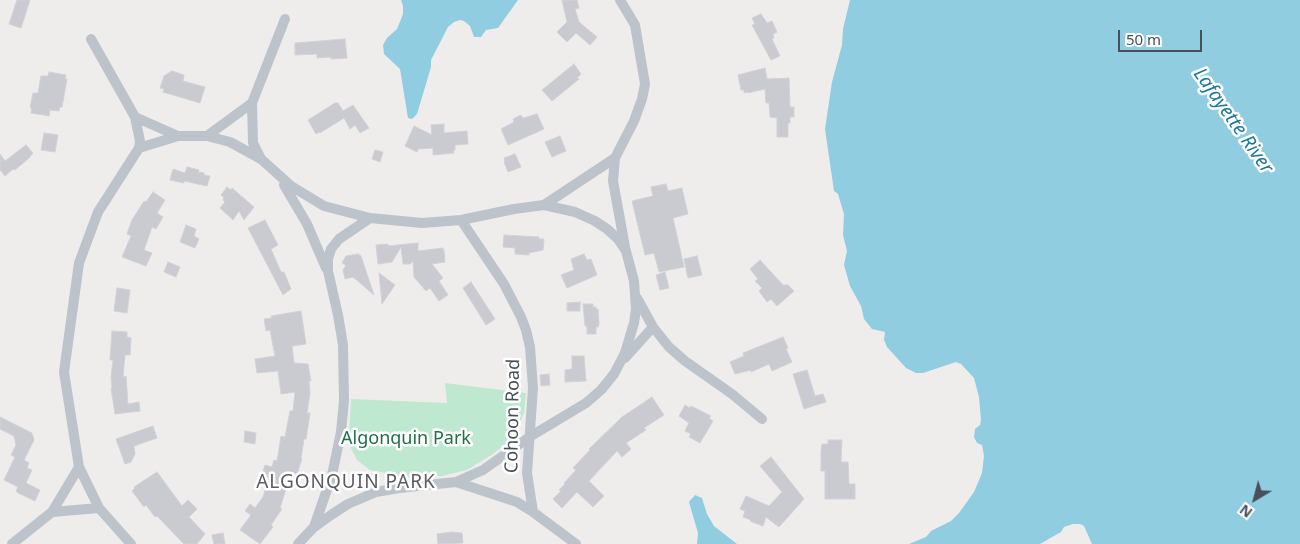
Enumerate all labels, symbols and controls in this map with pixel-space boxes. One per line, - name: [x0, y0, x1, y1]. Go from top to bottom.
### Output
- scale bar: [1120, 20, 1204, 52]
- text: 50 m: [1126, 29, 1161, 49]
- water label: Lafayette River: [1188, 64, 1278, 178]
- street label: Cohoon Road: [501, 359, 525, 473]
- park label: Algonquin Park: [341, 428, 471, 450]
- district label: ALGONQUIN PARK: [254, 472, 438, 494]
- north arrow: [1230, 474, 1280, 524]
- text: N: [1235, 500, 1256, 522]

